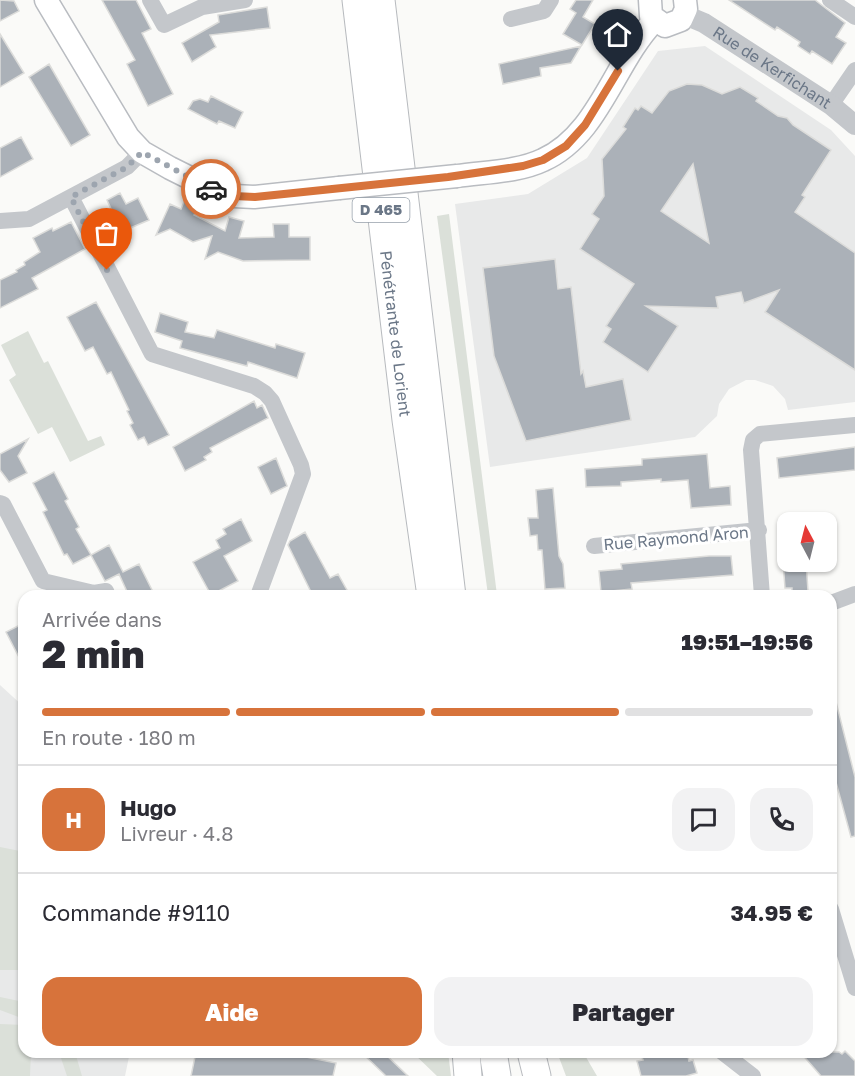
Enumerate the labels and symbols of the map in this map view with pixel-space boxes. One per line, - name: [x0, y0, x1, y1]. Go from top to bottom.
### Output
- pin: [592, 9, 643, 71]
- street label: Rue de Kerfichant: [709, 22, 835, 113]
- courier: [181, 159, 241, 219]
- road number: D 465: [352, 198, 410, 222]
- pin: [81, 208, 132, 270]
- street label: Pénétrante de Lorient: [376, 249, 416, 418]
- north arrow: [777, 512, 837, 572]
- street label: Rue Raymond Aron: [603, 522, 749, 554]

